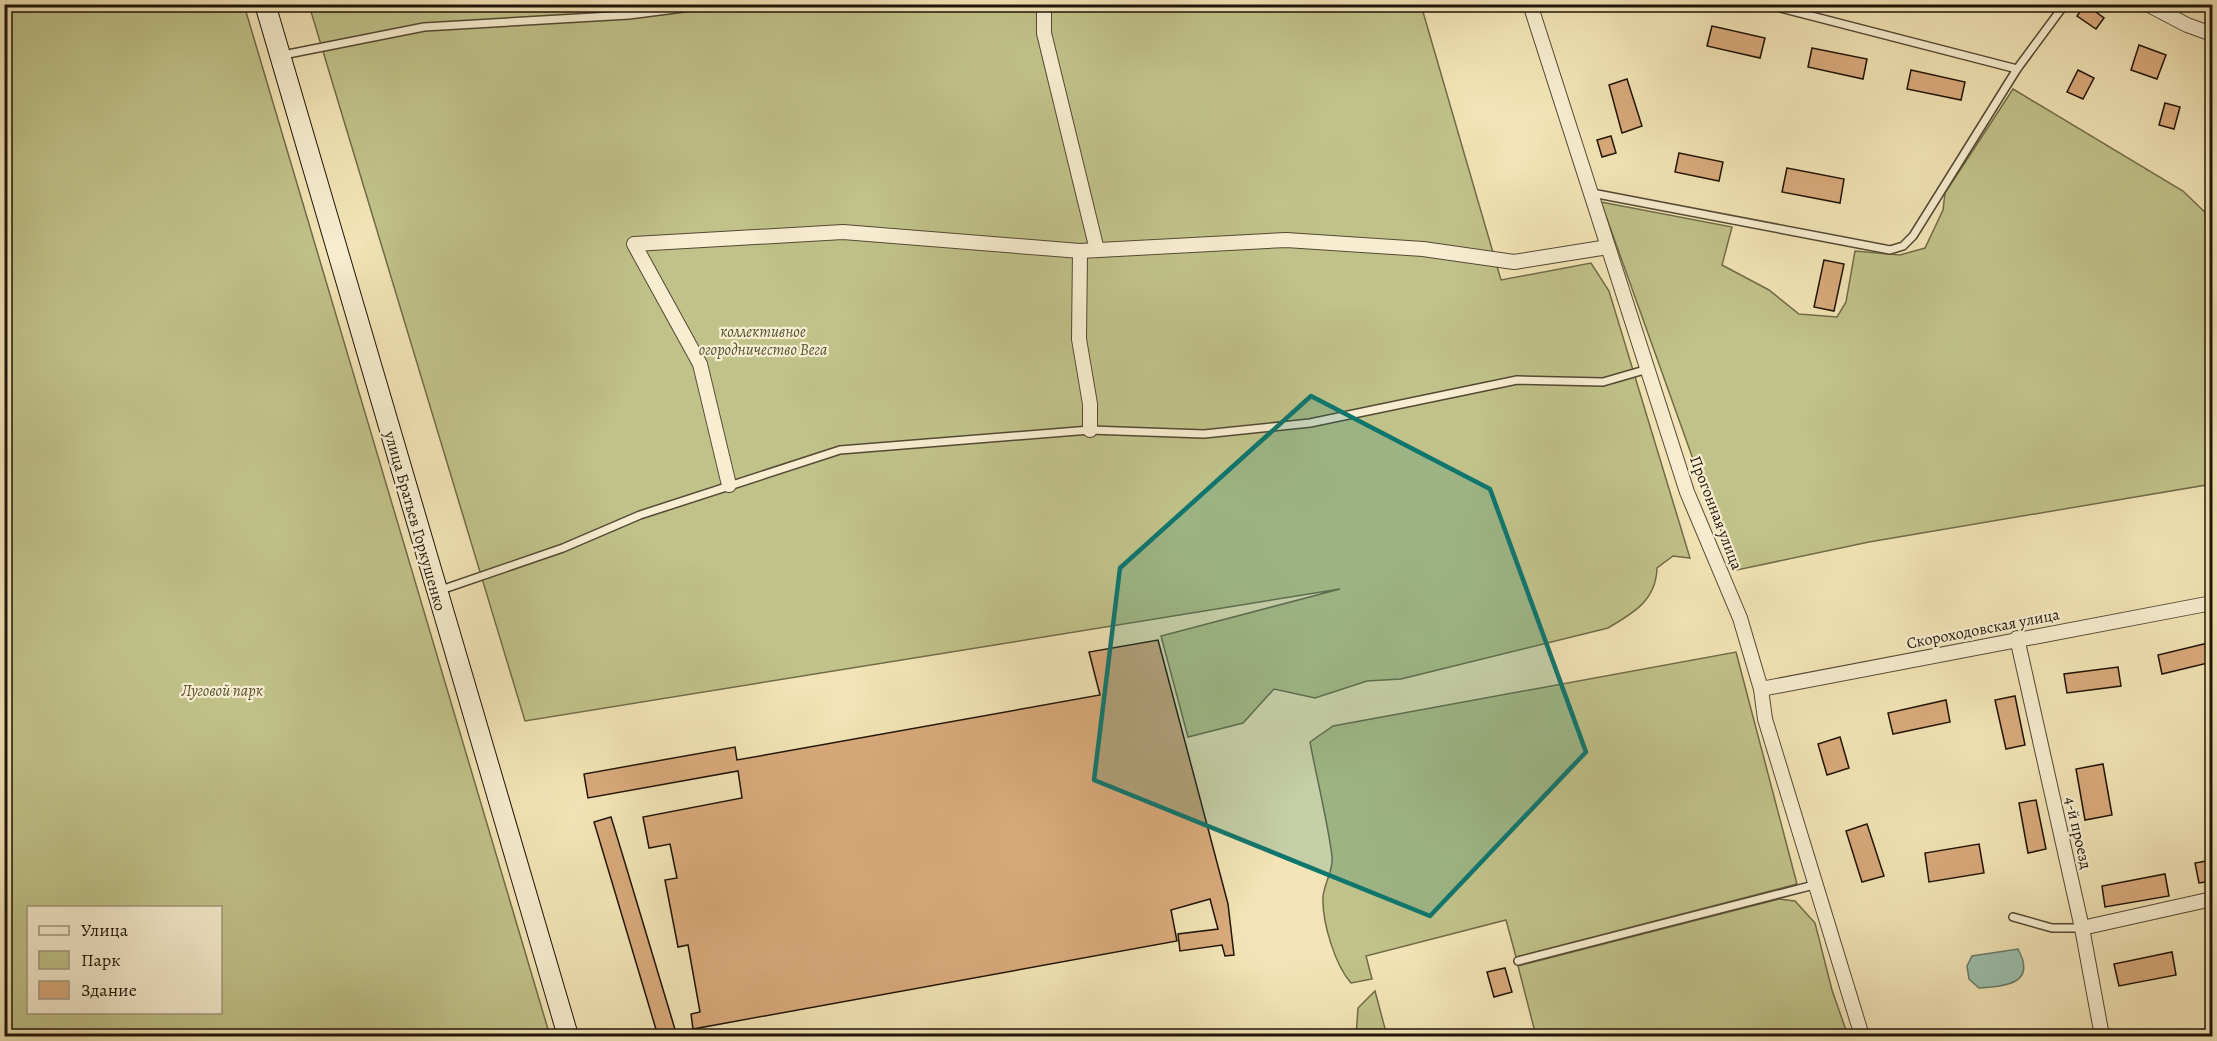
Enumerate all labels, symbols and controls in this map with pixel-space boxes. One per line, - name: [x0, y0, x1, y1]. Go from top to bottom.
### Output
- park label: коллективное огородничество Вега: [699, 321, 827, 361]
- street label: улица Братьев Горкушенко: [378, 428, 451, 613]
- street label: Прогонная улица: [1684, 453, 1748, 574]
- street label: Скороходовская улица: [1905, 603, 2062, 655]
- park label: Луговой парк: [180, 680, 263, 702]
- street label: 4-й проезд: [2059, 795, 2097, 871]
- legend: [27, 906, 222, 1014]
- text: Улица: [81, 918, 129, 942]
- text: Парк: [81, 948, 121, 972]
- text: Здание: [81, 978, 137, 1002]

